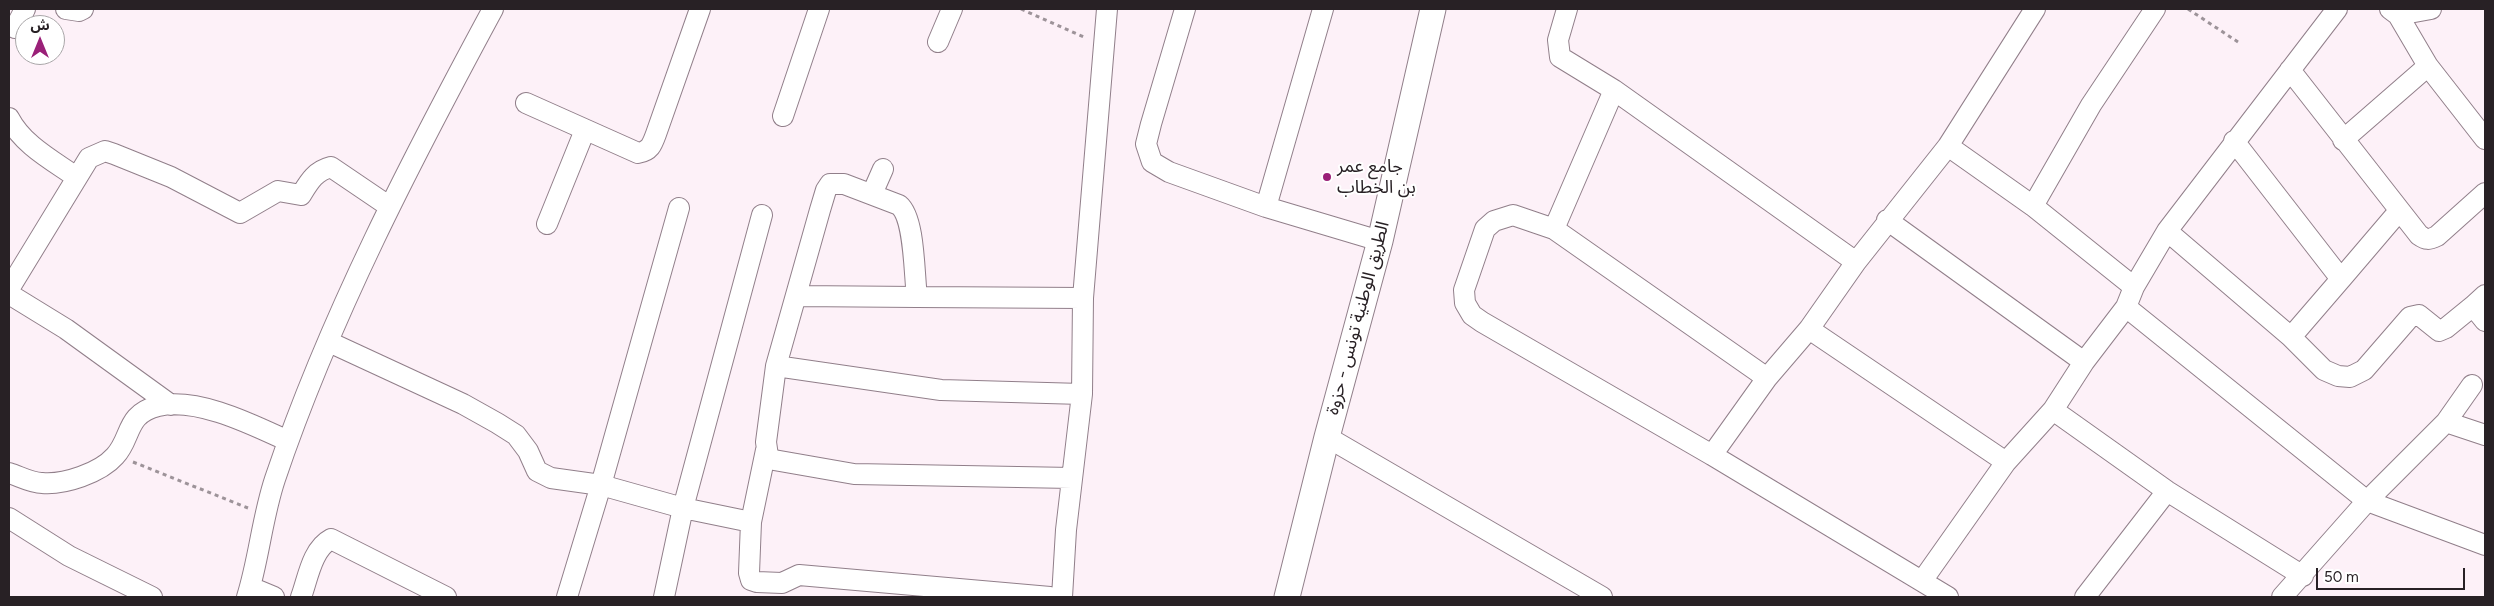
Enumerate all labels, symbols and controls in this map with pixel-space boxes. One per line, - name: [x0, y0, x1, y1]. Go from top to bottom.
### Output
- north arrow: [15, 15, 65, 65]
- text: ش: [30, 17, 50, 34]
- place label: جامع عمر بن الخطاب: [1337, 156, 1416, 198]
- marker: جامع عمر بن الخطاب: [1321, 171, 1333, 183]
- street label: الطريق الوطنية تونس - حزوة: [1322, 219, 1394, 417]
- scale bar: [2319, 558, 2468, 590]
- text: 50 m: [2324, 568, 2359, 586]

